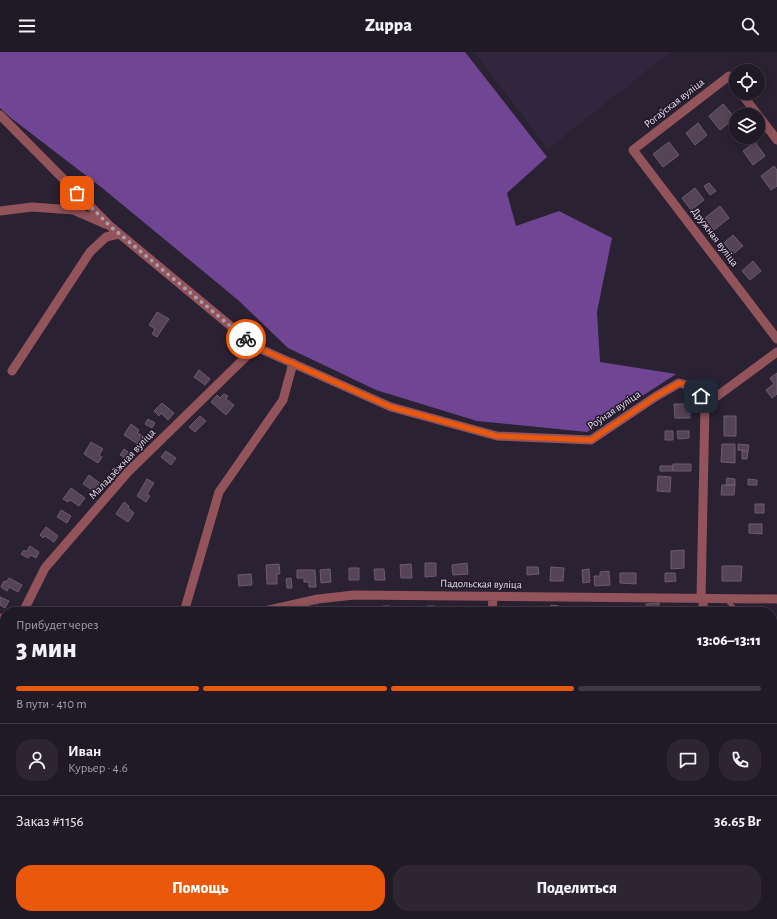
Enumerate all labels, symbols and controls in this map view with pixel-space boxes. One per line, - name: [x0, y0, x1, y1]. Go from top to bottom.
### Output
- icon: menu: [16, 15, 38, 37]
- icon: search: [739, 15, 761, 37]
- text: Zuppa: [365, 17, 412, 35]
- map controls: [729, 64, 765, 144]
- button: locate: [729, 64, 765, 100]
- street label: Рогаўская вуліца: [642, 76, 706, 130]
- button: layers: [729, 108, 765, 144]
- pin: [60, 176, 94, 210]
- icon: bag: [66, 182, 88, 204]
- street label: Дружная вуліца: [689, 206, 741, 268]
- courier: [226, 319, 266, 359]
- icon: bike: [235, 328, 257, 350]
- pin: [684, 379, 718, 413]
- icon: home: [690, 385, 712, 407]
- street label: Роўная вуліца: [586, 388, 642, 432]
- street label: Маладзёжная вуліца: [87, 427, 157, 501]
- street label: Падольская вуліца: [440, 578, 522, 590]
- text: Прибудет через: [16, 619, 98, 632]
- text: 13:06–13:11: [697, 633, 761, 648]
- text: 3 мин: [16, 636, 77, 662]
- text: В пути · 410 m: [16, 698, 87, 711]
- button: person: [16, 739, 58, 781]
- button: chat: [667, 739, 709, 781]
- button: phone: [719, 739, 761, 781]
- text: Иван: [68, 744, 101, 759]
- text: Курьер · 4.6: [68, 762, 128, 775]
- text: Заказ #1156: [16, 814, 84, 829]
- text: 36.65 Br: [714, 814, 761, 829]
- button: Помощь: [16, 865, 385, 911]
- button: Поделиться: [393, 865, 761, 911]

